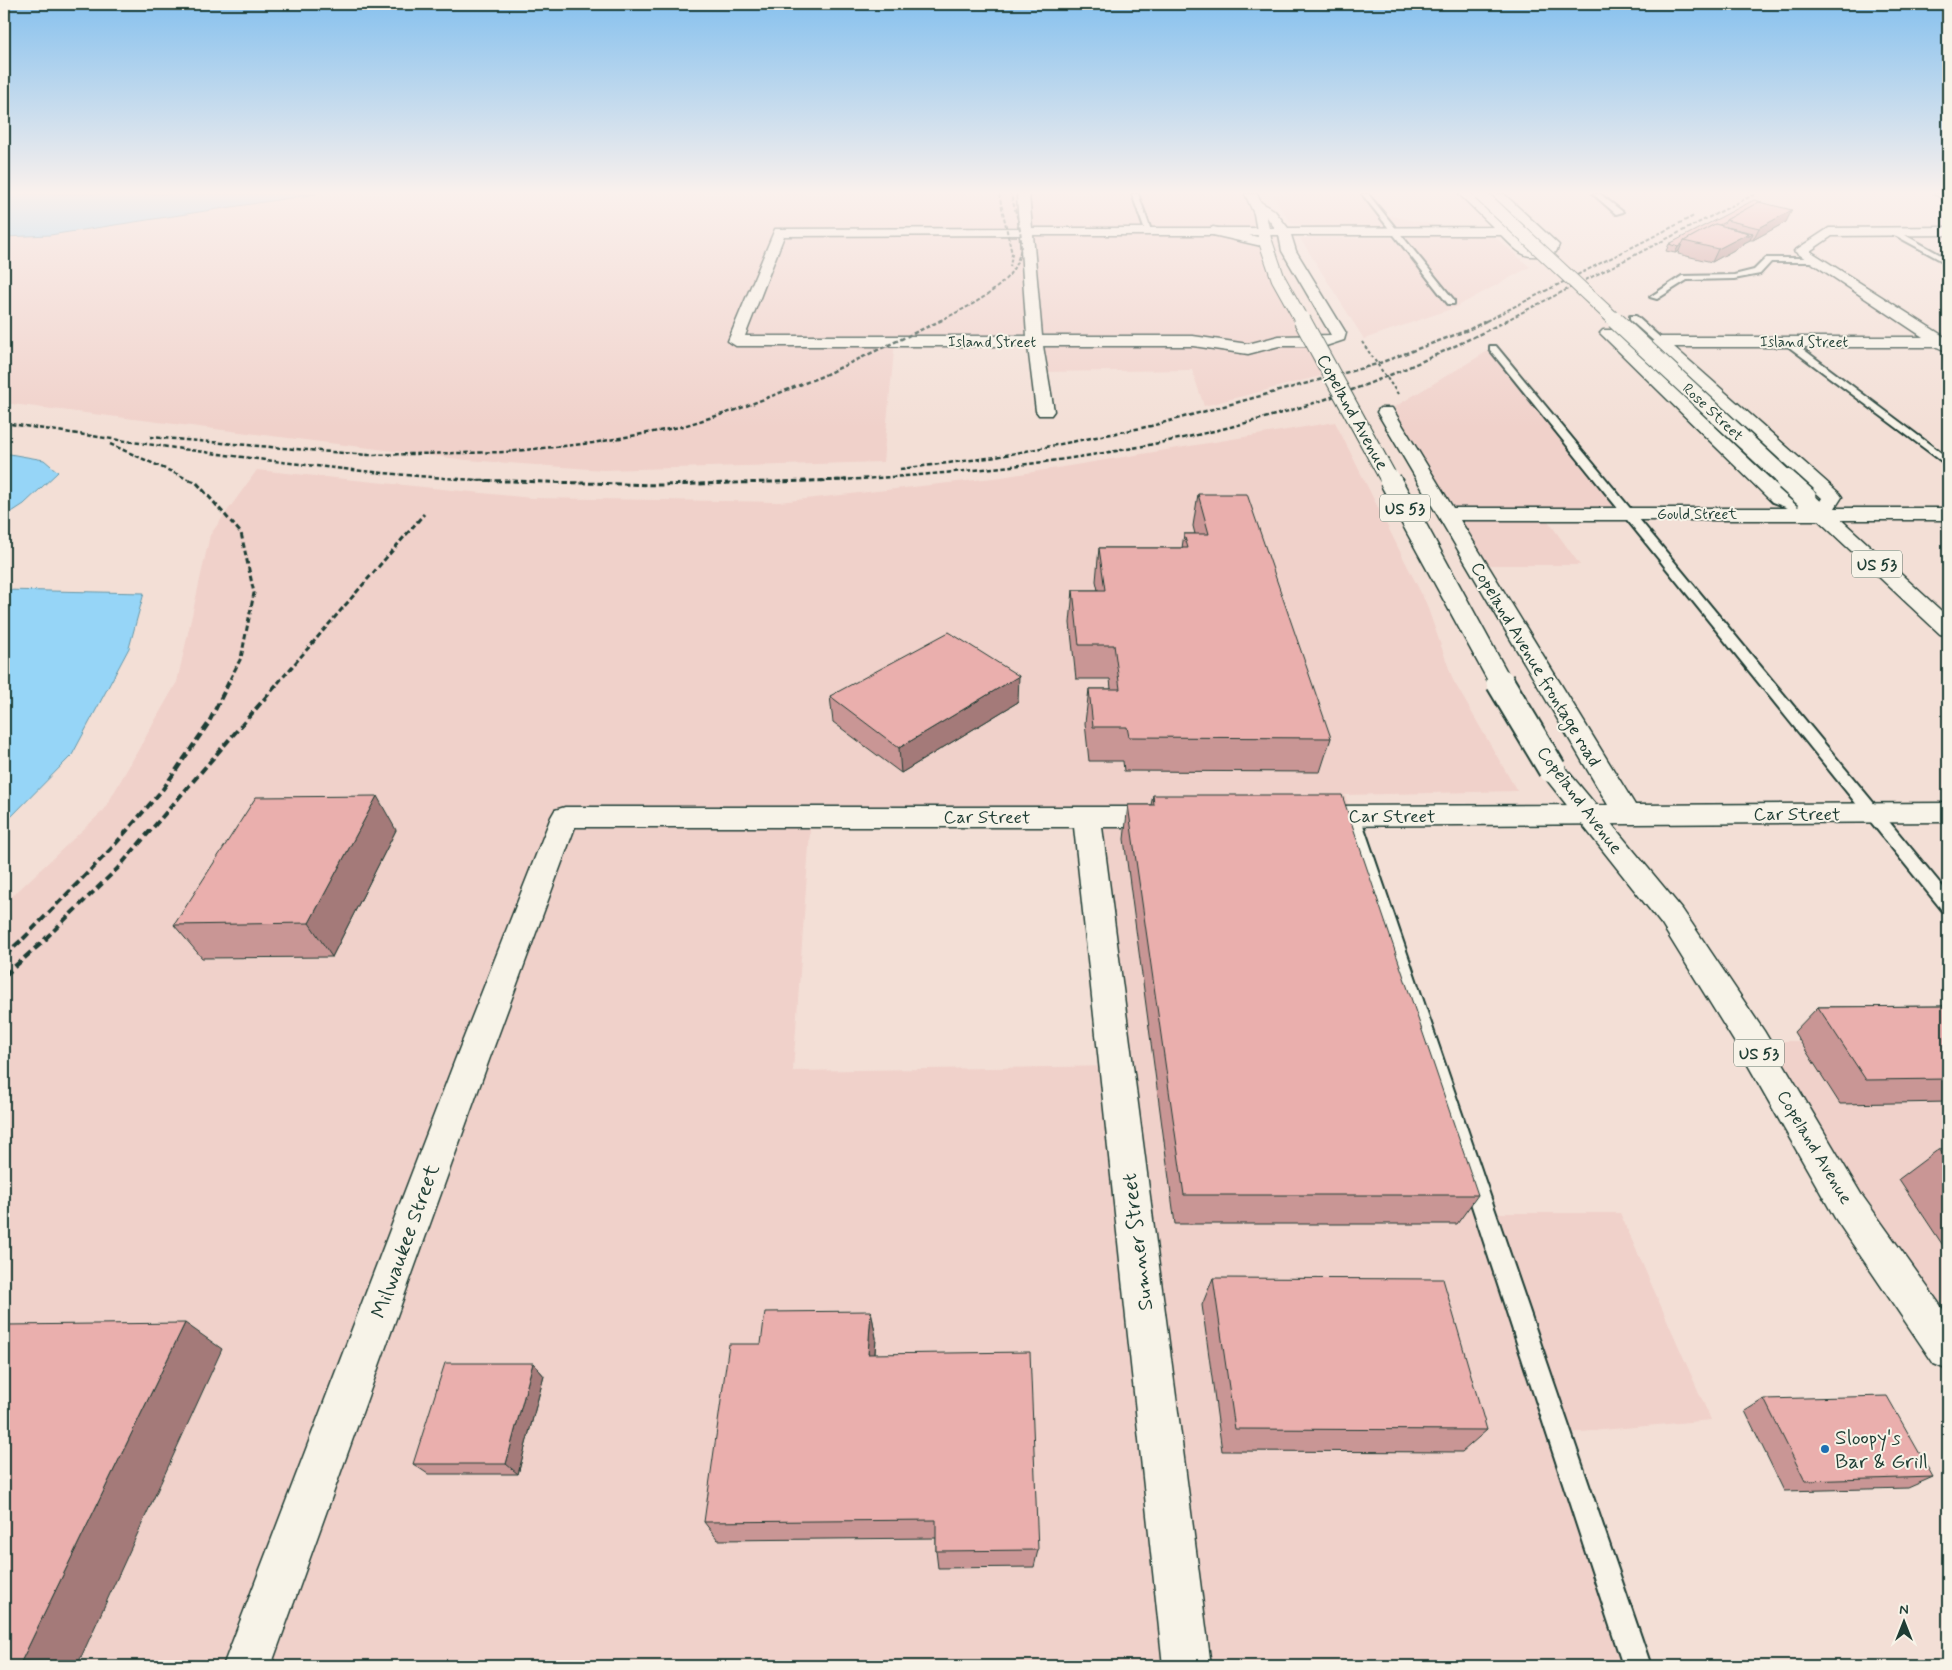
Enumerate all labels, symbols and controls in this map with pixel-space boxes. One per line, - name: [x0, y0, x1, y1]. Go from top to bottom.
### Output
- street label: Island Street: [948, 333, 1036, 353]
- street label: Island Street: [1760, 333, 1848, 353]
- street label: Copeland Avenue: [1310, 350, 1394, 475]
- street label: Rose Street: [1678, 379, 1747, 446]
- road number: US 53: [1380, 494, 1430, 522]
- street label: Gould Street: [1657, 505, 1737, 525]
- road number: US 53: [1852, 550, 1902, 578]
- street label: Copeland Avenue frontage road: [1464, 558, 1606, 772]
- street label: Copeland Avenue: [1531, 742, 1628, 859]
- street label: Car Street: [1754, 803, 1840, 827]
- street label: Car Street: [1349, 805, 1435, 829]
- street label: Car Street: [944, 806, 1030, 830]
- road number: US 53: [1734, 1040, 1784, 1066]
- street label: Copeland Avenue: [1771, 1086, 1858, 1209]
- street label: Milwaukee Street: [365, 1160, 447, 1322]
- street label: Sumner Street: [1116, 1171, 1160, 1312]
- place label: Sloopy's Bar & Grill: [1835, 1424, 1928, 1476]
- marker: Sloopy's Bar & Grill: [1819, 1443, 1831, 1455]
- north arrow: [1880, 1598, 1930, 1648]
- text: N: [1899, 1601, 1909, 1619]

